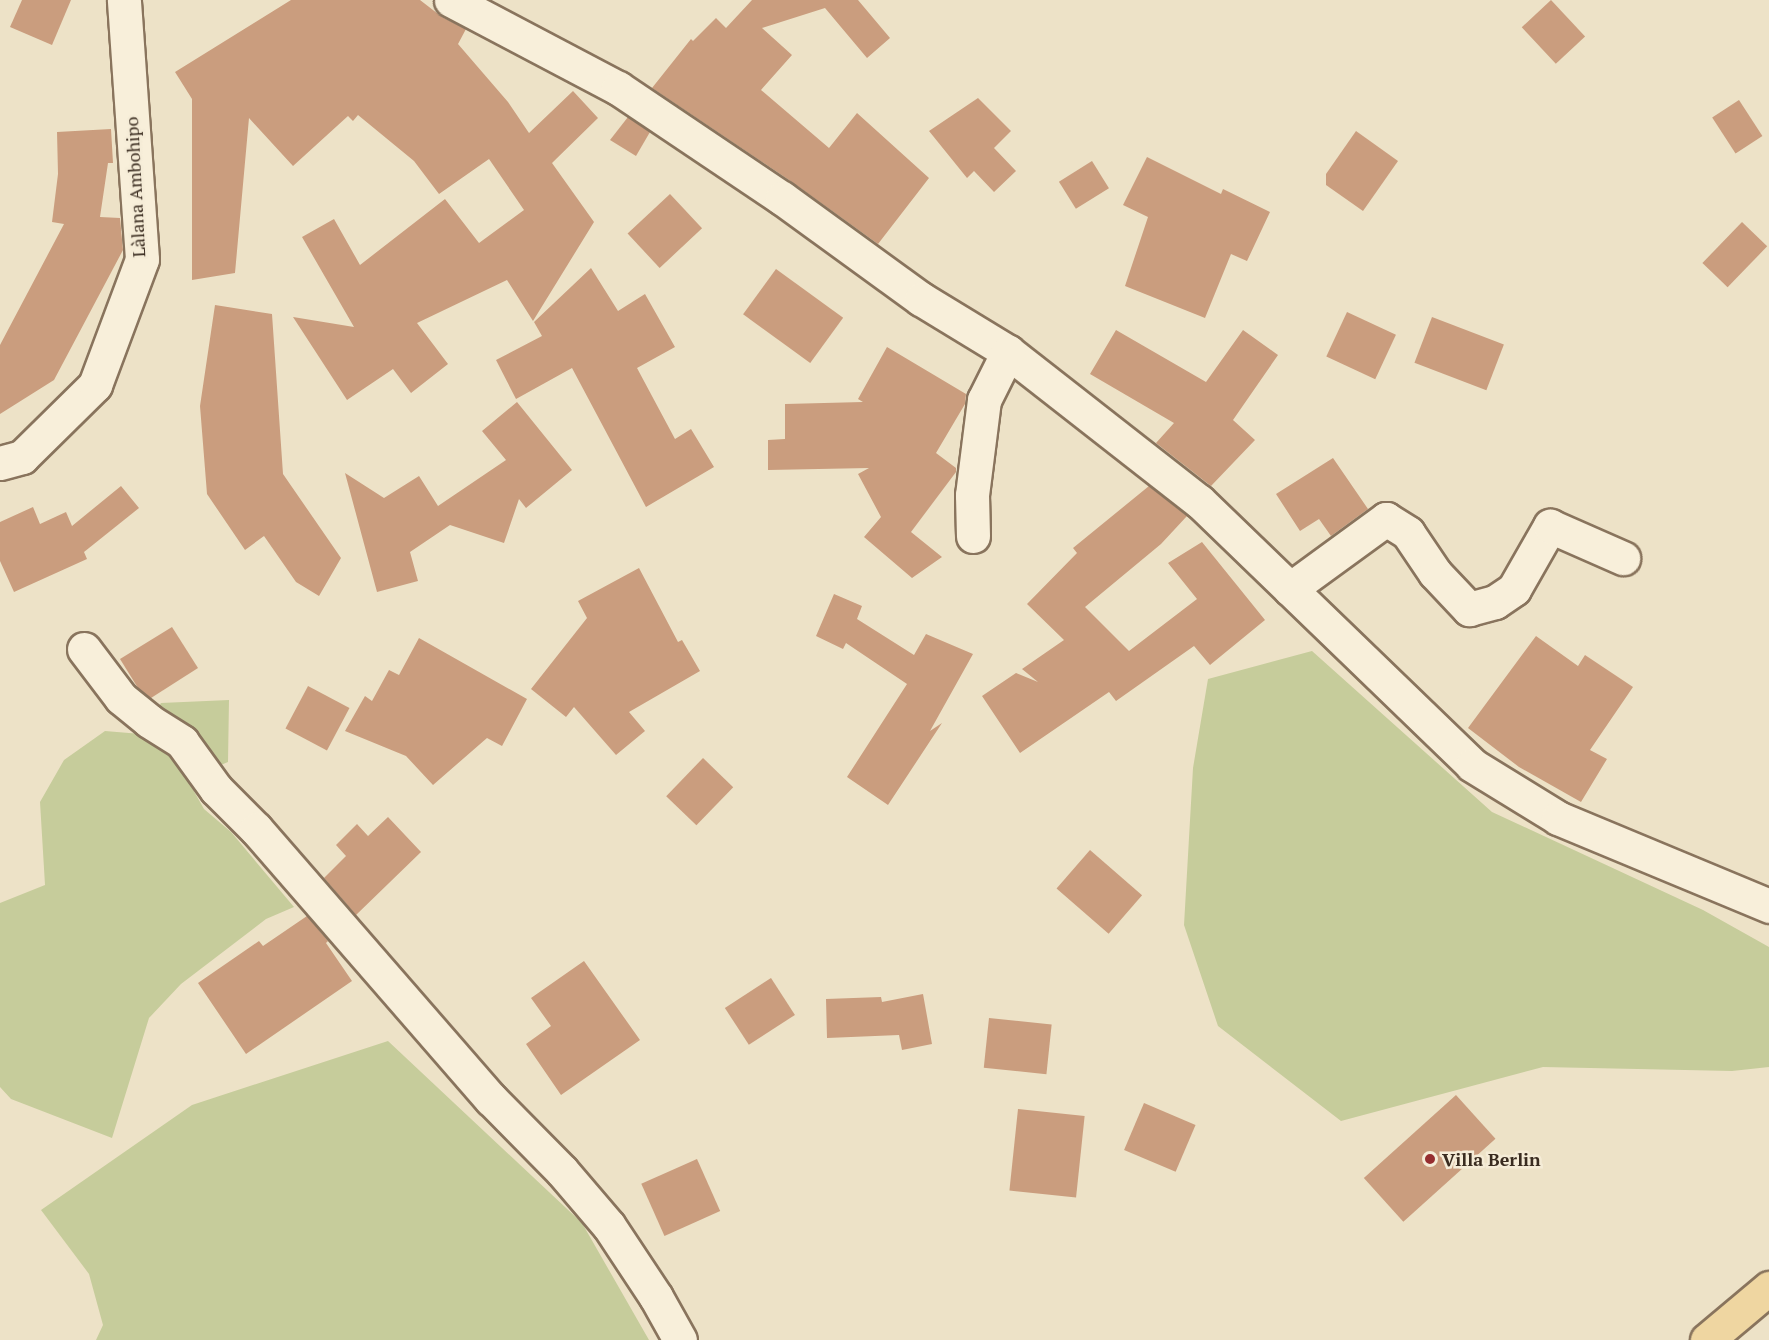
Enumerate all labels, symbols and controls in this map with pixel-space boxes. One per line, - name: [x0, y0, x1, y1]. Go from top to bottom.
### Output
- street label: Làlana Ambohipo: [121, 116, 149, 258]
- place label: Villa Berlin: [1442, 1148, 1541, 1170]
- marker: Villa Berlin: [1423, 1152, 1437, 1166]

